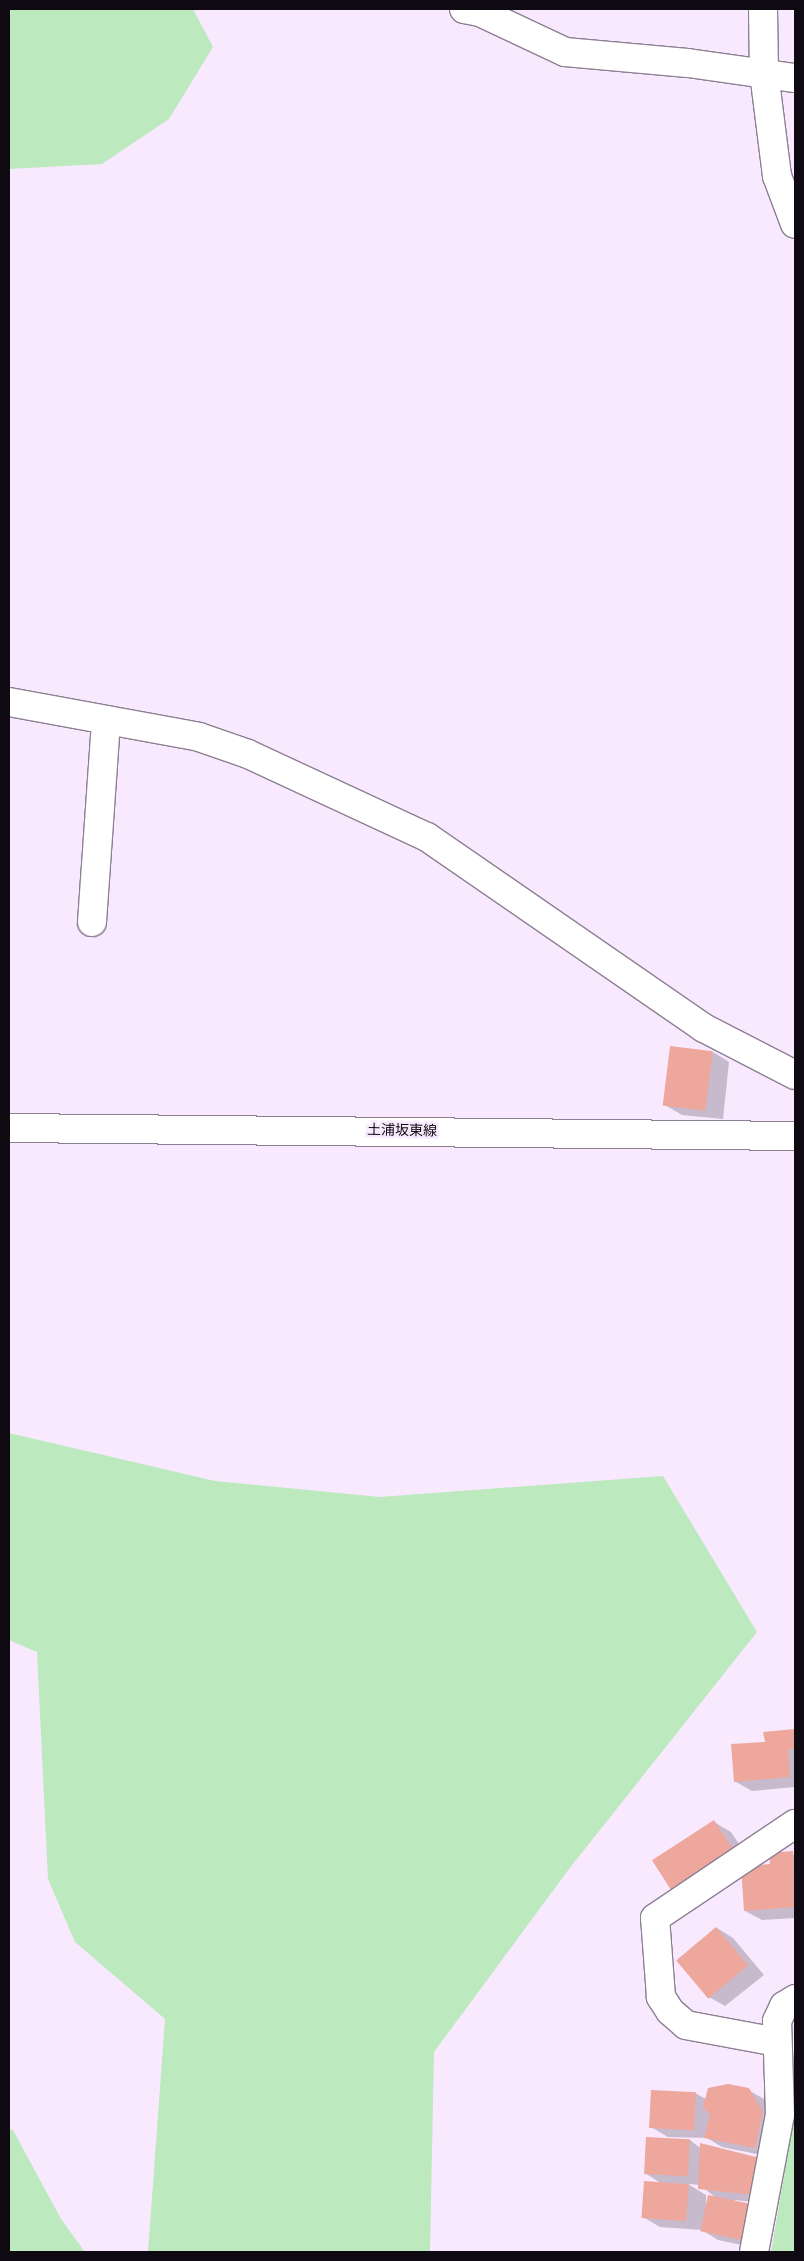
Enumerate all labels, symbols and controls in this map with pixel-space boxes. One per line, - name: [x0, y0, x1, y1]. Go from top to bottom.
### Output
- street label: 土浦坂東線: [367, 1121, 437, 1139]

